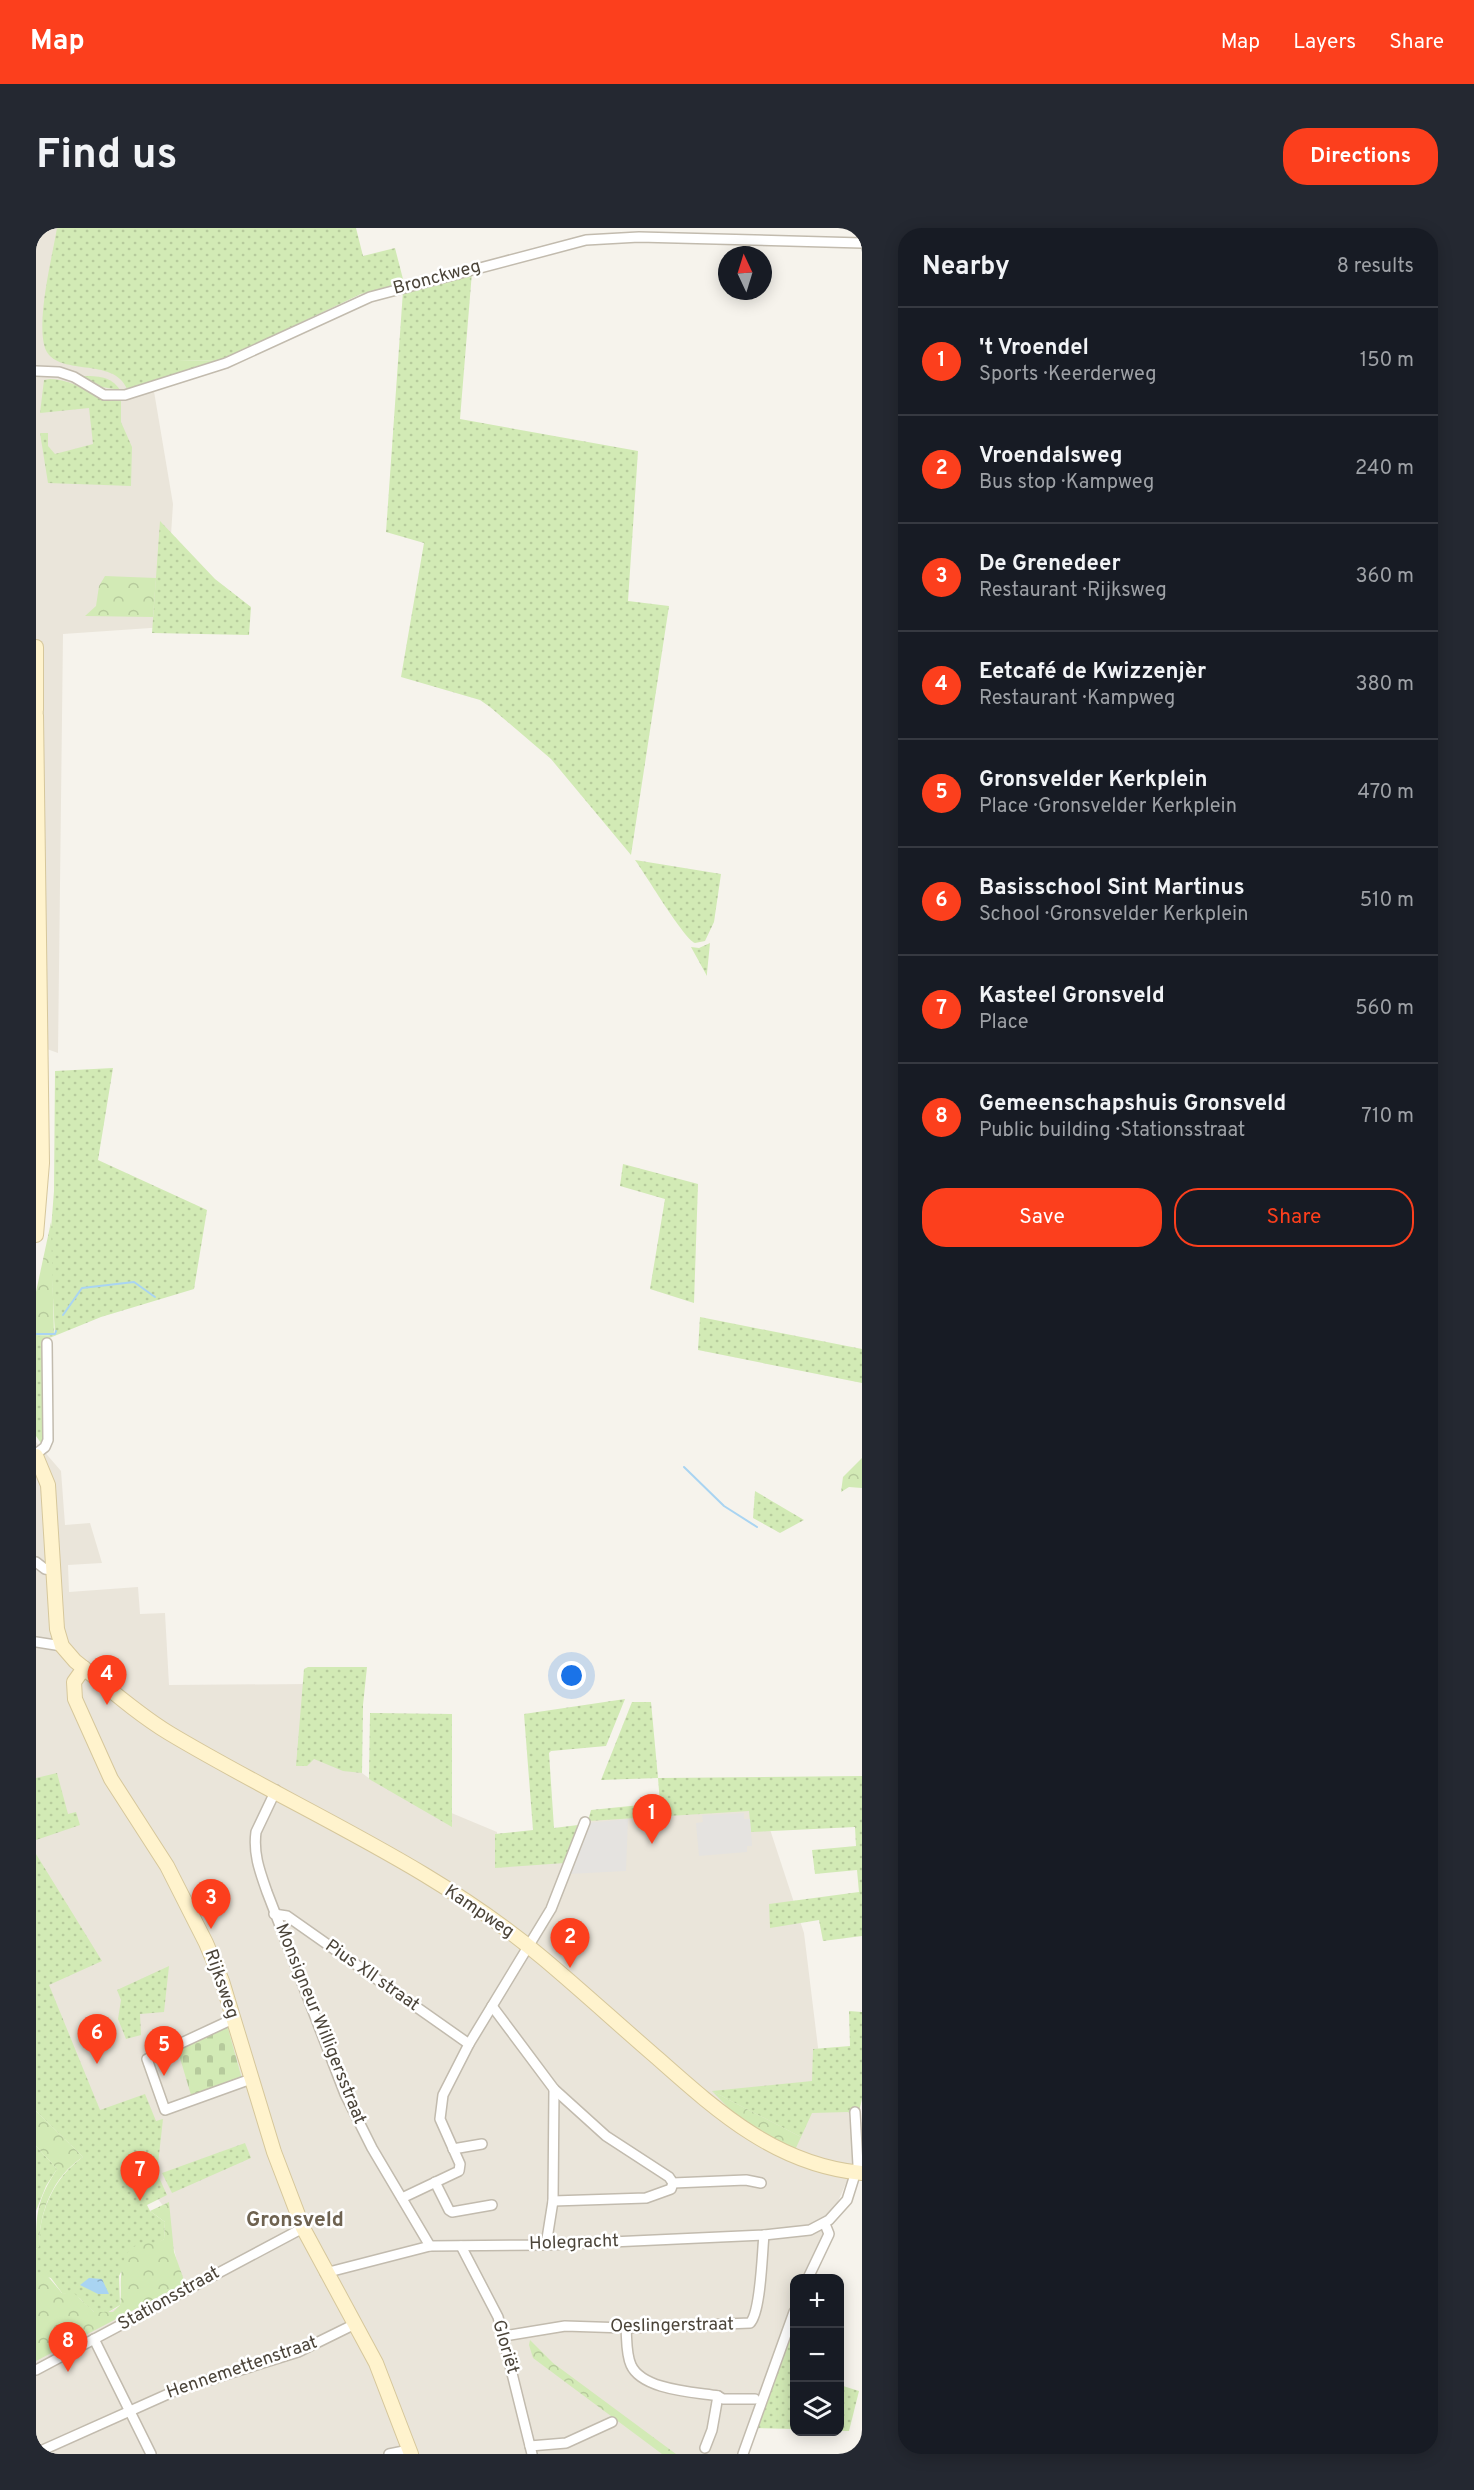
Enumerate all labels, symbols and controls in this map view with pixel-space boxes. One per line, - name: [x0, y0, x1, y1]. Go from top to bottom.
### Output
- text: Map: [30, 24, 85, 60]
- text: Map: [1221, 29, 1260, 56]
- text: Layers: [1293, 29, 1356, 56]
- text: Share: [1389, 29, 1444, 56]
- button: Directions: [1283, 128, 1438, 185]
- text: Find us: [36, 130, 177, 183]
- north arrow: [718, 246, 772, 300]
- text: Nearby: [922, 251, 1010, 284]
- text: 8 results: [1337, 254, 1414, 280]
- street label: Bronckweg: [391, 255, 483, 301]
- text: 't Vroendel: [979, 335, 1089, 362]
- text: 1: [938, 348, 946, 374]
- text: 150 m: [1360, 348, 1414, 374]
- text: Sports · Keerderweg: [979, 362, 1156, 388]
- text: Vroendalsweg: [979, 443, 1123, 470]
- text: 2: [935, 456, 948, 482]
- text: 240 m: [1355, 456, 1414, 482]
- text: Bus stop · Kampweg: [979, 470, 1154, 496]
- text: De Grenedeer: [979, 551, 1121, 578]
- text: 3: [936, 564, 948, 590]
- text: 360 m: [1356, 564, 1414, 590]
- text: Restaurant · Rijksweg: [979, 578, 1167, 604]
- text: Eetcafé de Kwizzenjèr: [979, 659, 1206, 686]
- text: 4: [935, 672, 948, 698]
- text: 380 m: [1355, 672, 1414, 698]
- text: Restaurant · Kampweg: [979, 686, 1175, 712]
- text: Gronsvelder Kerkplein: [979, 767, 1208, 794]
- text: 5: [935, 780, 948, 806]
- text: 470 m: [1357, 780, 1414, 806]
- text: Place · Gronsvelder Kerkplein: [979, 794, 1237, 820]
- text: Basisschool Sint Martinus: [979, 875, 1244, 902]
- text: 6: [935, 888, 948, 914]
- text: 510 m: [1360, 888, 1414, 914]
- text: School · Gronsvelder Kerkplein: [979, 902, 1248, 928]
- text: Kasteel Gronsveld: [979, 983, 1165, 1010]
- text: 7: [936, 996, 947, 1022]
- text: 560 m: [1355, 996, 1414, 1022]
- text: Place: [979, 1010, 1029, 1036]
- text: Gemeenschapshuis Gronsveld: [979, 1091, 1286, 1118]
- text: 8: [935, 1104, 948, 1130]
- text: 710 m: [1361, 1104, 1414, 1130]
- text: Public building · Stationsstraat: [979, 1118, 1245, 1144]
- button: Save: [922, 1188, 1162, 1247]
- button: Share: [1174, 1188, 1414, 1247]
- pin: 4: [88, 1656, 126, 1705]
- your location: [557, 1661, 586, 1690]
- pin: 1: [632, 1794, 672, 1844]
- pin: 3: [192, 1880, 231, 1929]
- street label: Kampweg: [440, 1880, 518, 1944]
- pin: 2: [550, 1918, 590, 1968]
- street label: Monsigneur Willigersstraat: [269, 1920, 371, 2128]
- street label: Pius XII straat: [320, 1935, 424, 2017]
- street label: Rijksweg: [198, 1946, 244, 2022]
- pin: 6: [78, 2014, 116, 2064]
- pin: 5: [144, 2026, 184, 2076]
- pin: 7: [120, 2152, 160, 2201]
- district label: Gronsveld: [246, 2207, 344, 2234]
- street label: Holegracht: [529, 2230, 619, 2256]
- street label: Stationsstraat: [114, 2262, 224, 2336]
- map controls: [790, 2274, 844, 2436]
- button: +: [790, 2274, 844, 2328]
- street label: Oeslingerstraat: [610, 2313, 734, 2339]
- street label: Gloriët: [486, 2317, 524, 2377]
- pin: 8: [48, 2322, 87, 2372]
- button: −: [790, 2328, 844, 2382]
- street label: Hennemettenstraat: [164, 2331, 320, 2405]
- button: layers: [790, 2382, 844, 2436]

